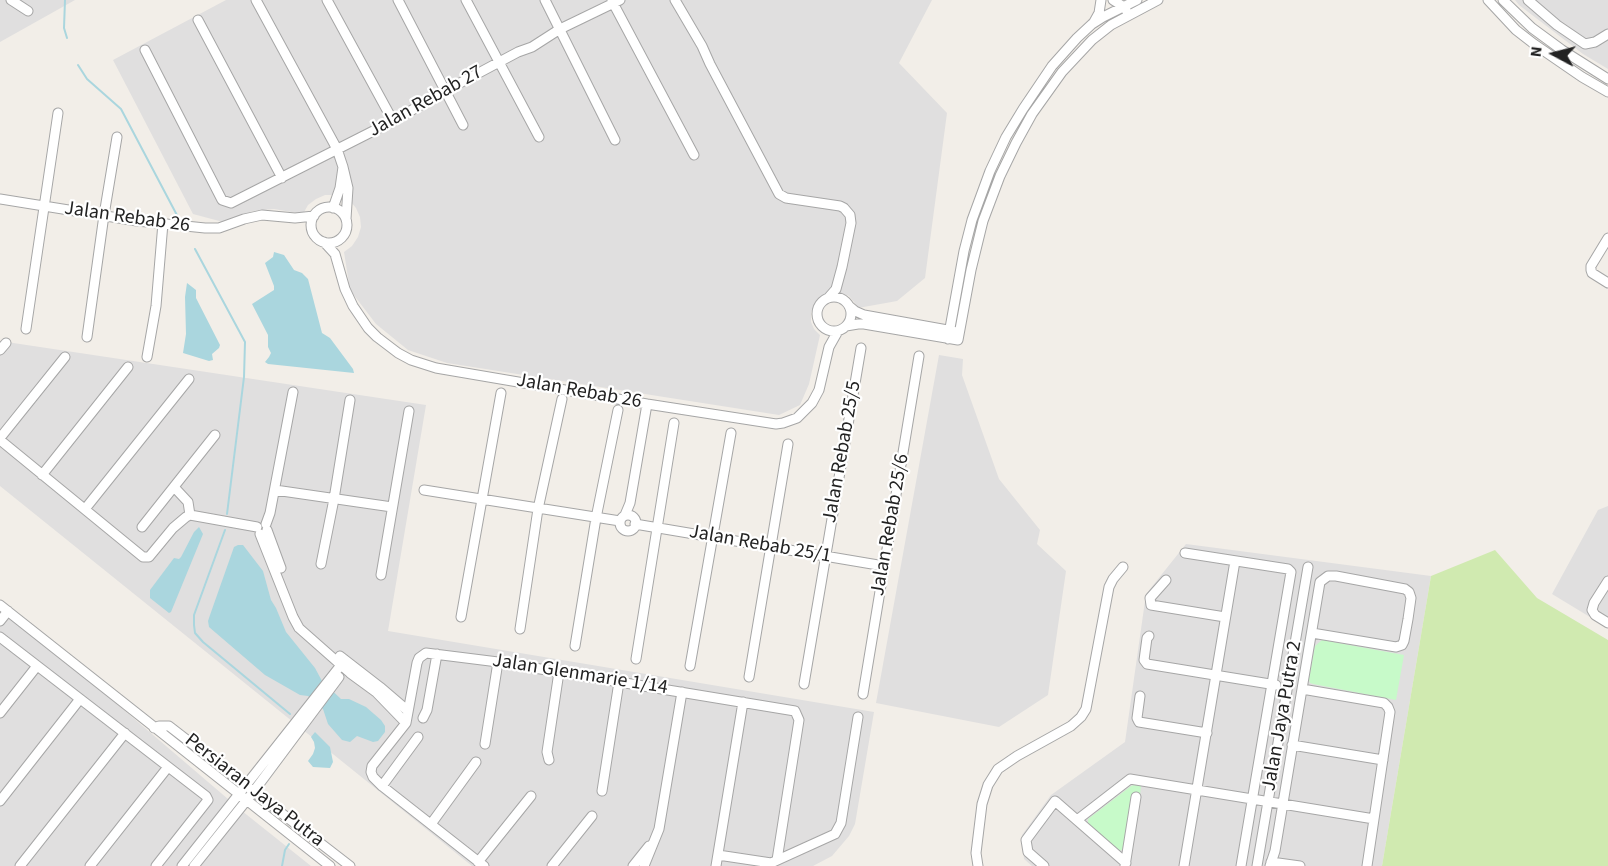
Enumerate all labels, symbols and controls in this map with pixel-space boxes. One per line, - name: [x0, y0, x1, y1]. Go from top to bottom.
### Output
- north arrow: [1524, 24, 1584, 84]
- text: N: [1525, 45, 1548, 58]
- street label: Jalan Rebab 27: [365, 61, 487, 143]
- street label: Jalan Rebab 26: [63, 197, 191, 239]
- street label: Jalan Rebab 26: [515, 369, 643, 415]
- street label: Jalan Rebab 25/5: [819, 379, 867, 525]
- street label: Jalan Rebab 25/6: [867, 452, 915, 598]
- street label: Jalan Rebab 25/1: [687, 521, 833, 569]
- street label: Jalan Jaya Putra 2: [1258, 639, 1308, 793]
- street label: Jalan Glenmarie 1/14: [491, 649, 669, 701]
- street label: Persiaran Jaya Putra: [179, 729, 329, 853]

